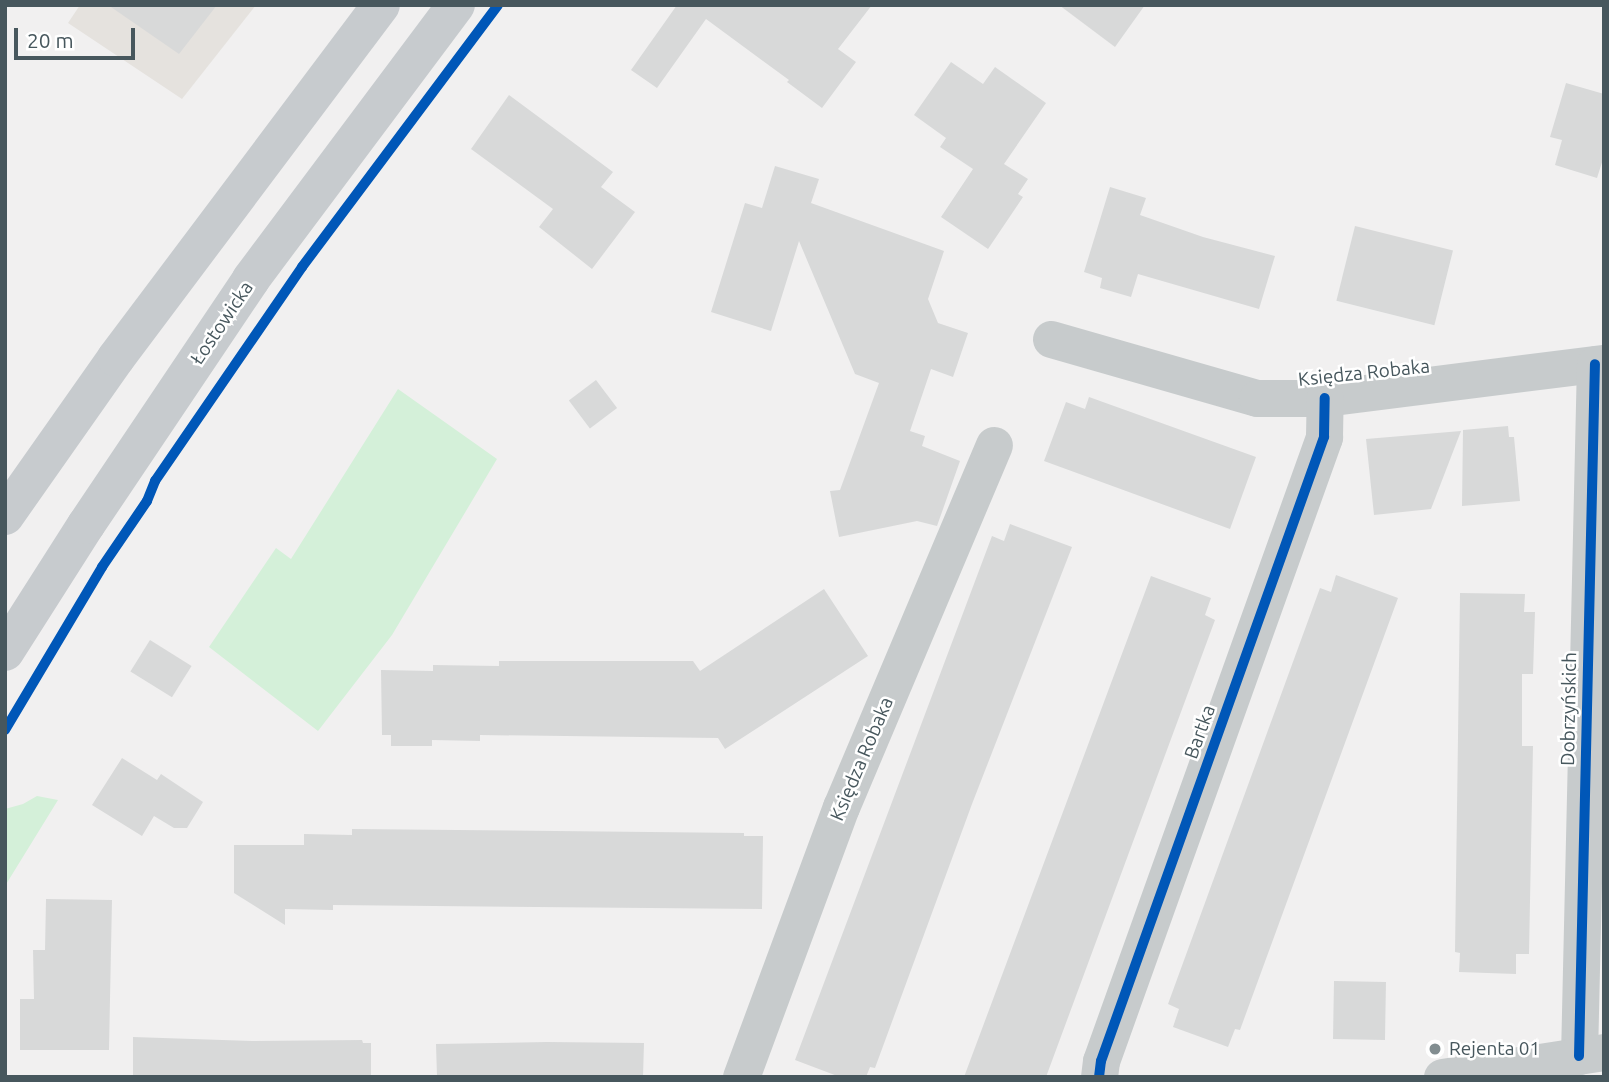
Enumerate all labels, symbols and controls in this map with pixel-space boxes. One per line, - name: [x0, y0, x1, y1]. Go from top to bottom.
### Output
- scale bar: [18, 14, 138, 58]
- text: 20 m: [27, 28, 74, 52]
- street label: Łostowicka: [186, 277, 258, 369]
- street label: Księdza Robaka: [1297, 355, 1431, 391]
- street label: Dobrzyńskich: [1557, 652, 1581, 766]
- street label: Księdza Robaka: [826, 694, 898, 824]
- street label: Bartka: [1180, 702, 1220, 762]
- place label: Rejenta 01: [1449, 1038, 1540, 1060]
- marker: Rejenta 01: [1427, 1041, 1443, 1057]

